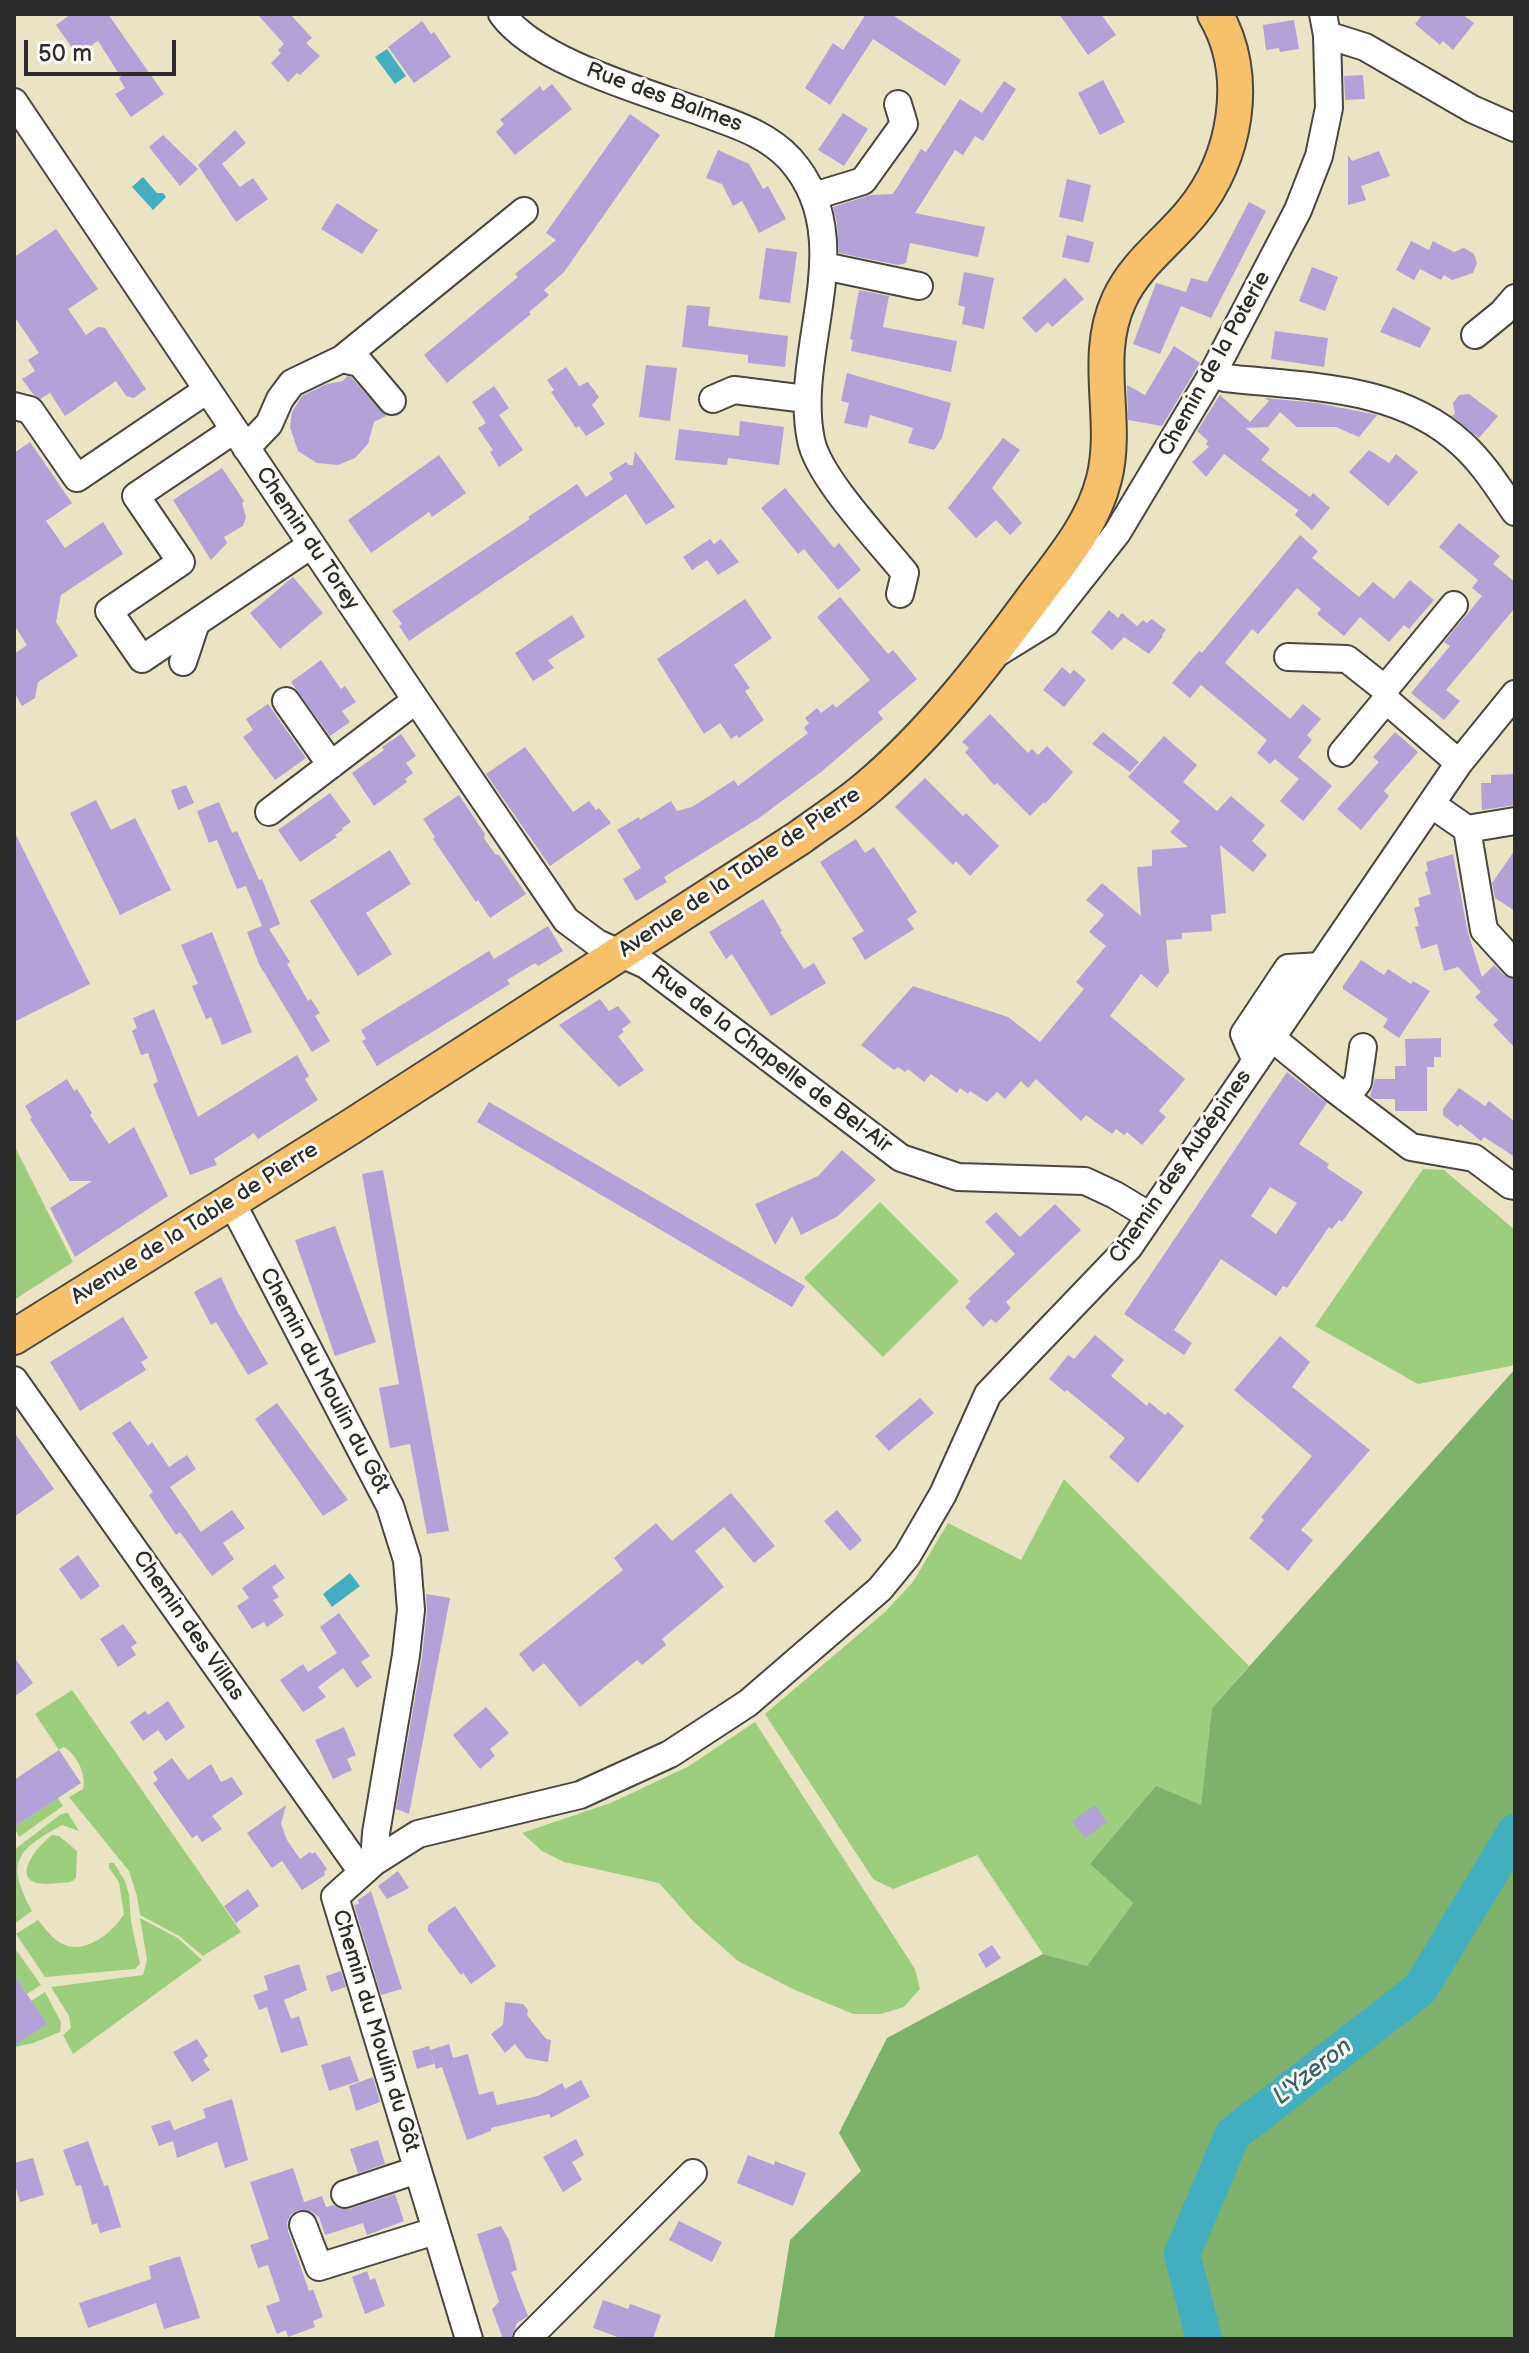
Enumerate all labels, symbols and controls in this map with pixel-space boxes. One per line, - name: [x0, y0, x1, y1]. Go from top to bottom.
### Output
- scale bar: [28, 24, 180, 74]
- text: 50 m: [38, 39, 92, 68]
- street label: Rue des Balmes: [582, 58, 746, 138]
- street label: Chemin de la Poterie: [1153, 267, 1277, 461]
- street label: Chemin du Torey: [249, 462, 365, 616]
- street label: Avenue de la Table de Pierre: [614, 782, 866, 964]
- street label: Rue de la Chapelle de Bel-Air: [645, 961, 897, 1159]
- street label: Chemin des Aubépines: [1104, 1065, 1258, 1269]
- street label: Avenue de la Table de Pierre: [67, 1137, 323, 1311]
- street label: Chemin du Moulin du Gôt: [253, 1264, 395, 1498]
- street label: Chemin des Villas: [126, 1546, 250, 1706]
- street label: Chemin du Moulin du Gôt: [326, 1907, 424, 2155]
- water label: L'Yzeron: [1268, 2032, 1358, 2112]

